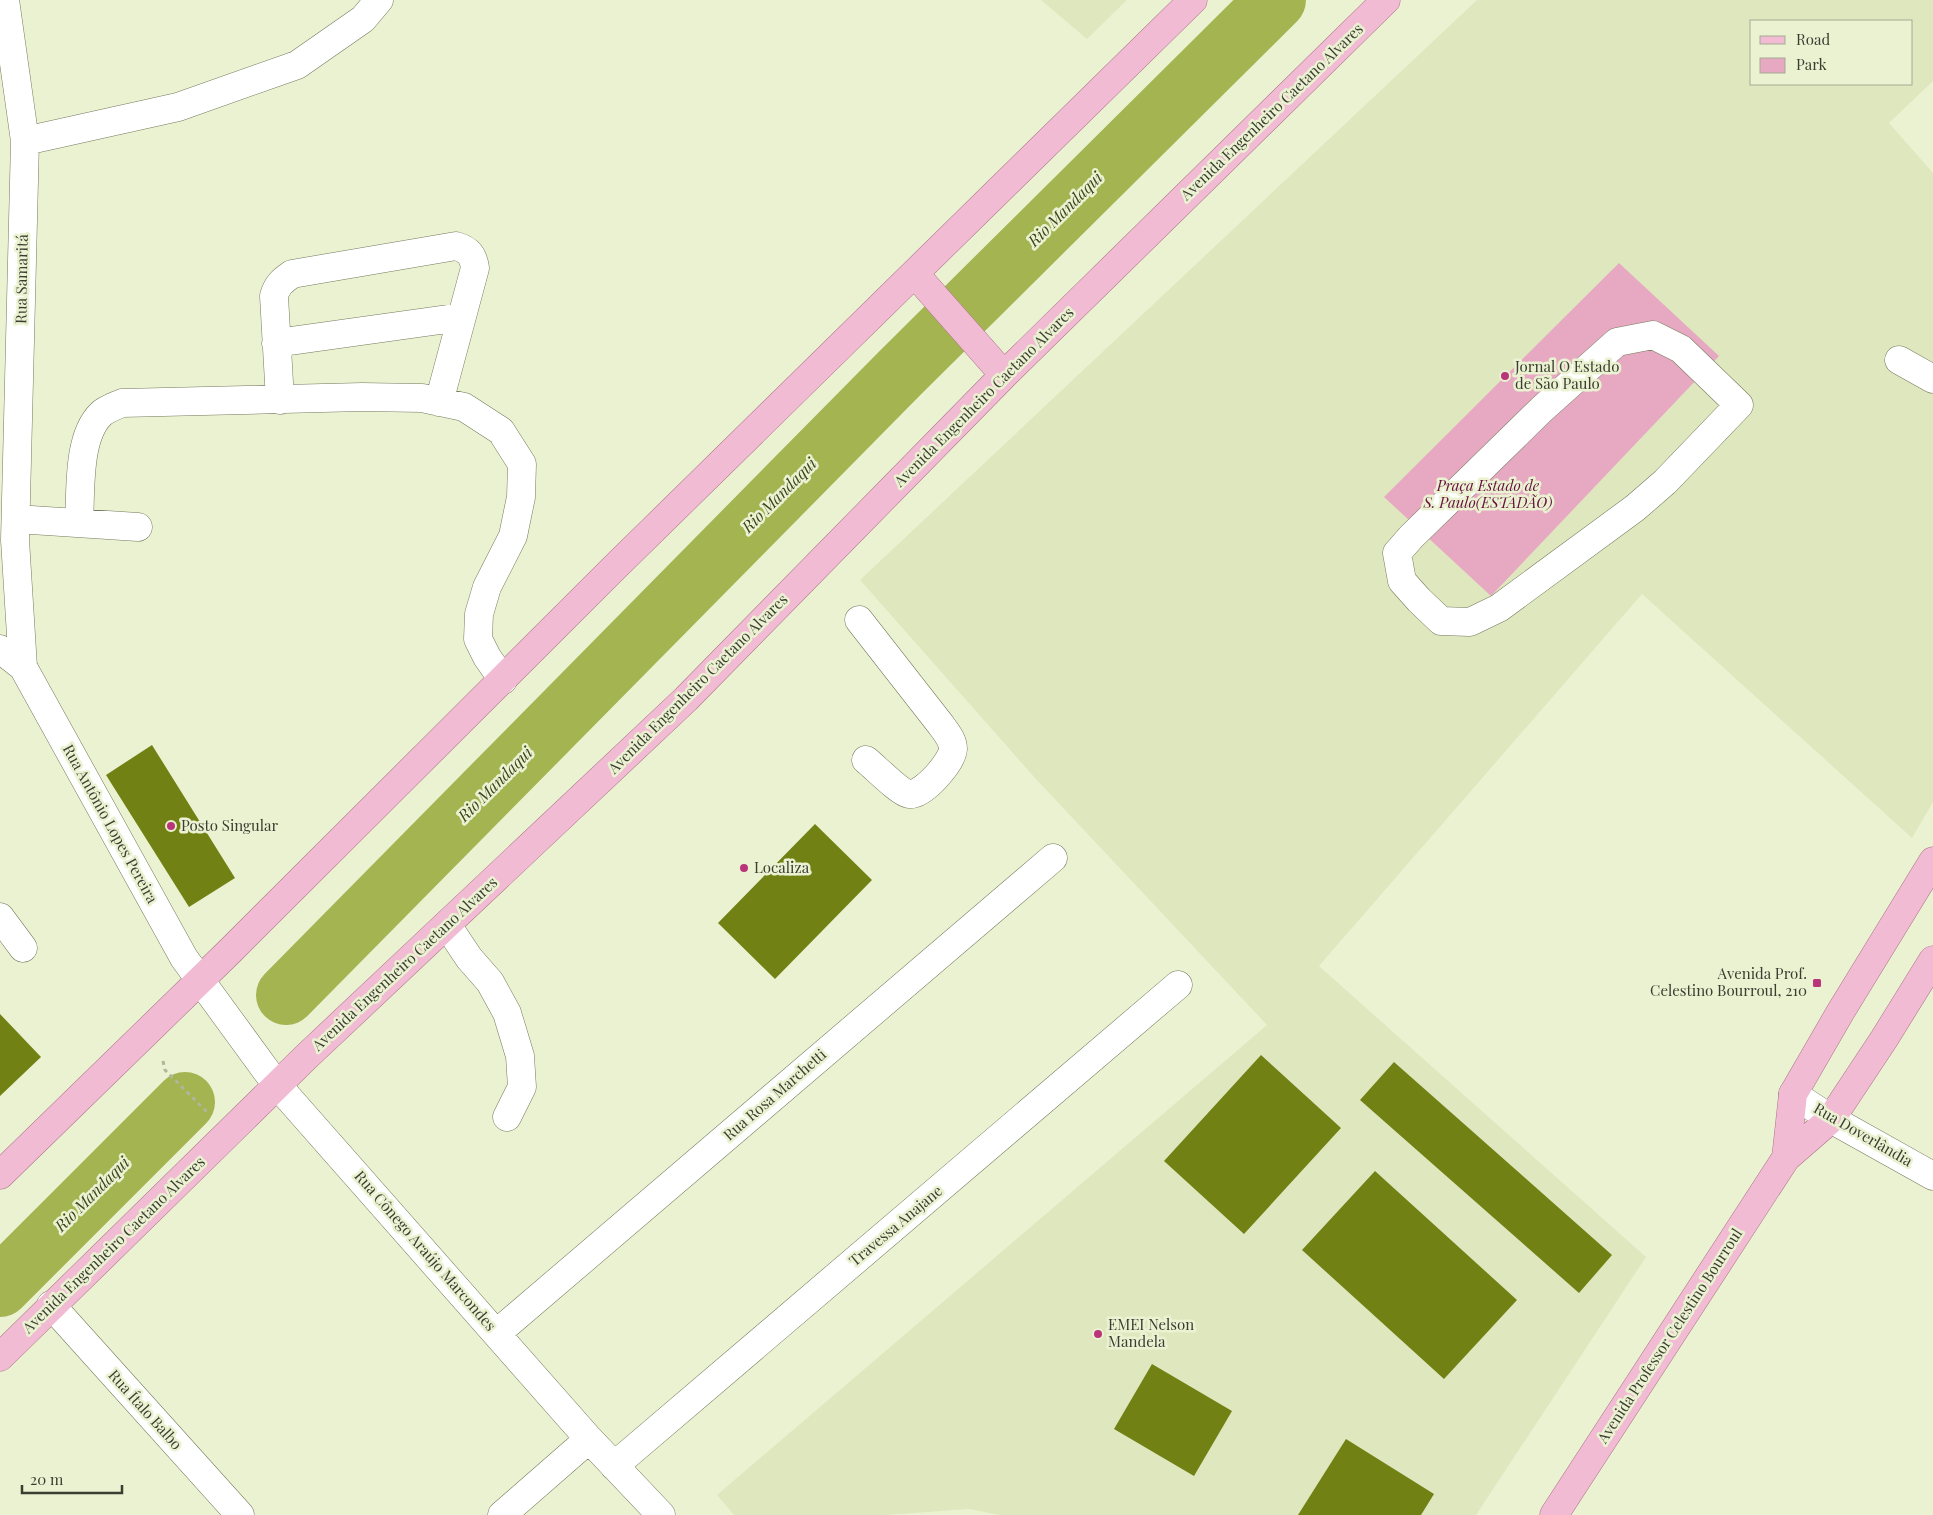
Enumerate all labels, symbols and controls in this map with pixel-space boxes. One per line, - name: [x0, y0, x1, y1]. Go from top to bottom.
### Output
- street label: Avenida Engenheiro Caetano Alvares: [1175, 18, 1367, 205]
- legend: [1750, 20, 1913, 85]
- text: Road: [1796, 29, 1830, 49]
- text: Park: [1796, 54, 1828, 74]
- water label: Rio Mandaqui: [1022, 166, 1107, 251]
- street label: Rua Samaritá: [10, 233, 32, 324]
- street label: Avenida Engenheiro Caetano Alvares: [888, 302, 1077, 491]
- place label: Jornal O Estado de São Paulo: [1514, 356, 1619, 393]
- marker: Jornal O Estado de São Paulo: [1499, 370, 1511, 382]
- water label: Rio Mandaqui: [736, 452, 821, 537]
- park label: Praça Estado de S. Paulo(ESTADÃO): [1422, 475, 1553, 512]
- street label: Avenida Engenheiro Caetano Alvares: [602, 589, 791, 778]
- street label: Rua Antônio Lopes Pereira: [59, 741, 163, 907]
- water label: Rio Mandaqui: [452, 741, 537, 826]
- place label: Posto Singular: [181, 815, 278, 835]
- marker: Posto Singular: [165, 820, 177, 832]
- place label: Localiza: [754, 857, 810, 877]
- marker: Localiza: [738, 862, 750, 874]
- street label: Avenida Engenheiro Caetano Alvares: [307, 872, 501, 1055]
- place label: Avenida Prof. Celestino Bourroul, 210: [1650, 963, 1807, 1000]
- marker: Avenida Prof. Celestino Bourroul, 210: [1811, 977, 1823, 989]
- street label: Rua Rosa Marchetti: [719, 1044, 830, 1144]
- street label: Rua Doverlândia: [1810, 1098, 1917, 1171]
- street label: Avenida Engenheiro Caetano Alvares: [17, 1151, 209, 1338]
- water label: Rio Mandaqui: [49, 1151, 134, 1236]
- street label: Rua Cônego Araújo Marcondes: [351, 1166, 501, 1335]
- street label: Travessa Anajane: [844, 1180, 946, 1270]
- street label: Avenida Professor Celestino Bourroul: [1592, 1224, 1746, 1448]
- place label: EMEI Nelson Mandela: [1108, 1314, 1194, 1351]
- marker: EMEI Nelson Mandela: [1092, 1328, 1104, 1340]
- street label: Rua Ítalo Balbo: [104, 1365, 187, 1454]
- scale bar: [22, 1462, 122, 1494]
- text: 20 m: [30, 1469, 64, 1489]

